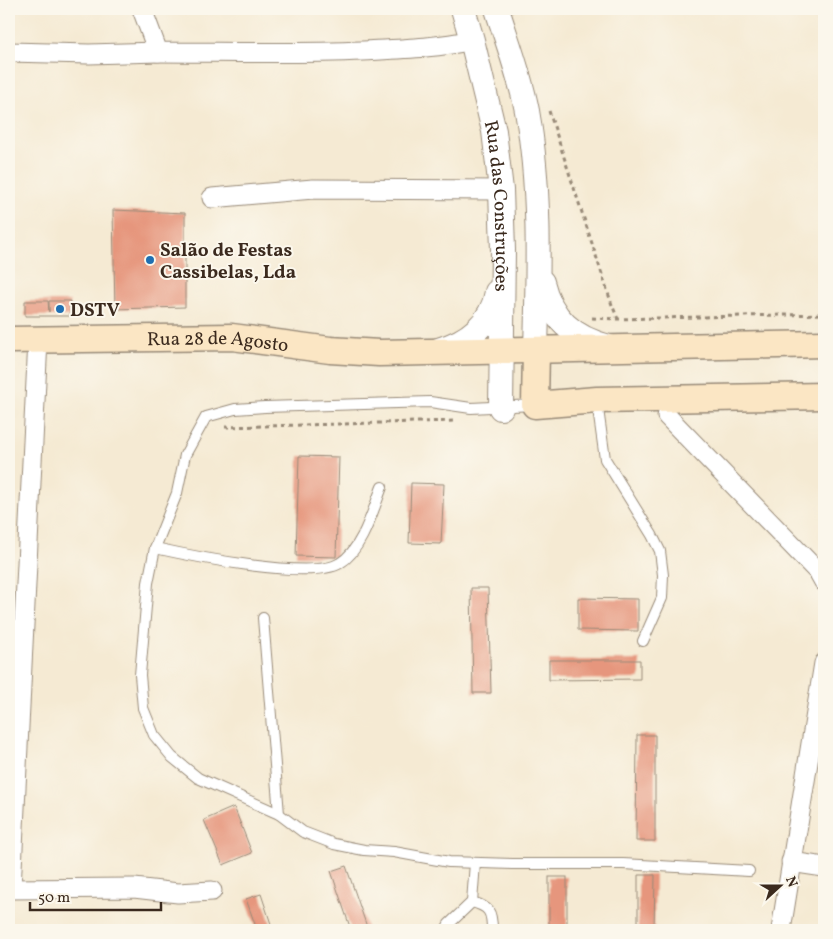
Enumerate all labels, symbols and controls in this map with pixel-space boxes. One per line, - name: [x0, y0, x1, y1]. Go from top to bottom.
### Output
- street label: Rua das Construções: [477, 118, 514, 292]
- place label: Salão de Festas Cassibelas, Lda: [160, 238, 296, 286]
- marker: Salão de Festas Cassibelas, Lda: [144, 254, 156, 266]
- place label: DSTV: [70, 298, 120, 324]
- marker: DSTV: [54, 303, 66, 315]
- street label: Rua 28 de Agosto: [147, 326, 290, 359]
- north arrow: [756, 862, 806, 912]
- text: N: [780, 874, 801, 890]
- scale bar: [30, 879, 161, 911]
- text: 50 m: [38, 888, 70, 909]

